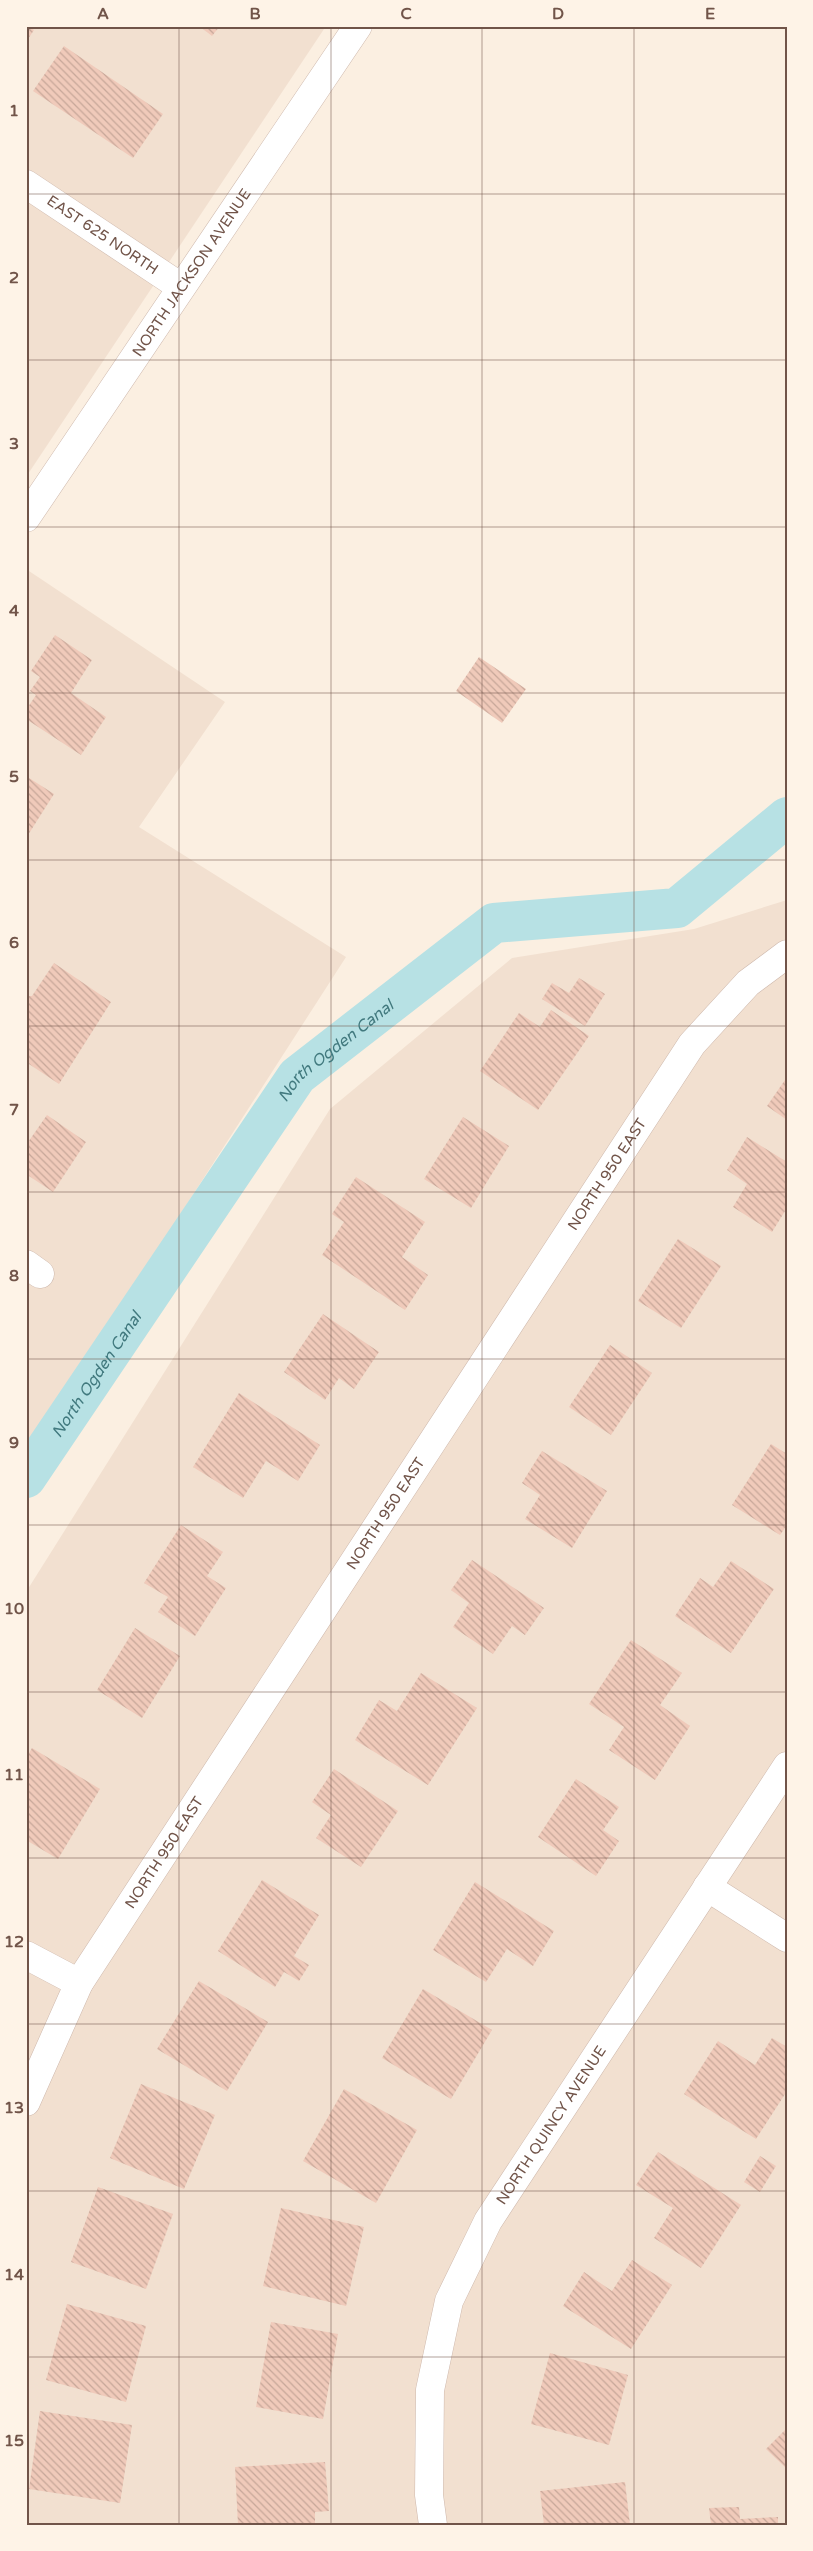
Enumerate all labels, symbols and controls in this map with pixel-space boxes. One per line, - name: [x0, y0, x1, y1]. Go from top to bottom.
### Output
- text: A: [97, 4, 109, 24]
- text: B: [249, 4, 261, 24]
- text: C: [400, 4, 412, 24]
- text: D: [552, 4, 564, 24]
- text: E: [705, 4, 715, 24]
- text: 1: [9, 101, 19, 121]
- street label: NORTH JACKSON AVENUE: [129, 185, 255, 360]
- street label: EAST 625 NORTH: [43, 191, 162, 278]
- text: 2: [9, 268, 19, 288]
- text: 3: [9, 434, 19, 454]
- text: 4: [9, 601, 19, 621]
- text: 5: [9, 767, 19, 787]
- text: 6: [9, 933, 19, 953]
- water label: North Ogden Canal: [274, 995, 399, 1106]
- text: 7: [9, 1100, 19, 1120]
- street label: NORTH 950 EAST: [564, 1115, 650, 1234]
- text: 8: [9, 1266, 19, 1286]
- water label: North Ogden Canal: [47, 1307, 147, 1442]
- text: 9: [9, 1433, 19, 1453]
- street label: NORTH 950 EAST: [342, 1454, 429, 1573]
- text: 10: [4, 1599, 24, 1619]
- text: 11: [4, 1765, 24, 1785]
- street label: NORTH 950 EAST: [121, 1793, 207, 1912]
- text: 12: [4, 1932, 24, 1952]
- street label: NORTH QUINCY AVENUE: [492, 2042, 610, 2208]
- text: 13: [4, 2098, 24, 2118]
- text: 14: [4, 2265, 24, 2285]
- text: 15: [4, 2431, 24, 2451]

